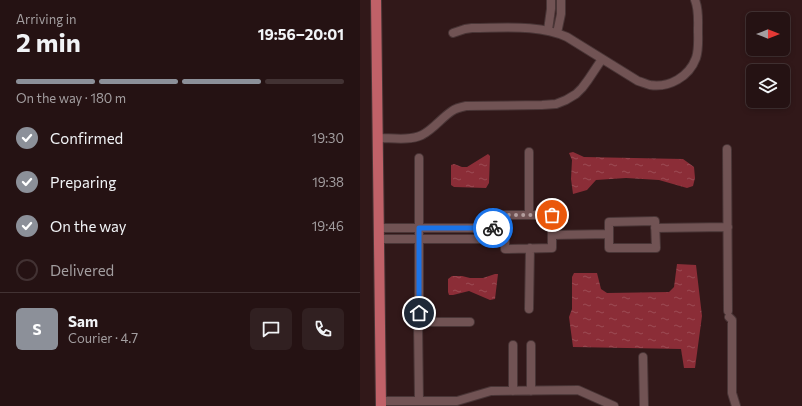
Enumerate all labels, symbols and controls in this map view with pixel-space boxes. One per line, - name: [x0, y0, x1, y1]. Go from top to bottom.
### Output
- text: Arriving in: [16, 11, 76, 27]
- north arrow: [746, 12, 790, 56]
- map controls: [746, 12, 790, 108]
- text: 19:56–20:01: [258, 25, 344, 43]
- text: 2 min: [16, 26, 81, 57]
- button: layers: [746, 64, 790, 108]
- text: On the way · 180 m: [16, 90, 126, 106]
- icon: check: [16, 127, 38, 149]
- text: Confirmed: [50, 129, 123, 147]
- text: 19:30: [312, 130, 344, 146]
- icon: check: [16, 171, 38, 193]
- text: Preparing: [50, 173, 116, 191]
- text: 19:38: [312, 174, 344, 190]
- pin: [535, 198, 569, 232]
- icon: bag: [541, 204, 563, 226]
- courier: [473, 208, 513, 248]
- icon: check: [16, 215, 38, 237]
- text: On the way: [50, 217, 127, 235]
- icon: bike: [482, 217, 504, 239]
- text: 19:46: [312, 218, 344, 234]
- text: Delivered: [50, 261, 114, 279]
- pin: [402, 296, 436, 330]
- icon: home: [408, 302, 430, 324]
- button: chat: [250, 308, 292, 350]
- button: phone: [302, 308, 344, 350]
- text: Sam: [68, 312, 98, 330]
- text: S: [32, 320, 42, 338]
- text: Courier · 4.7: [68, 330, 138, 346]

